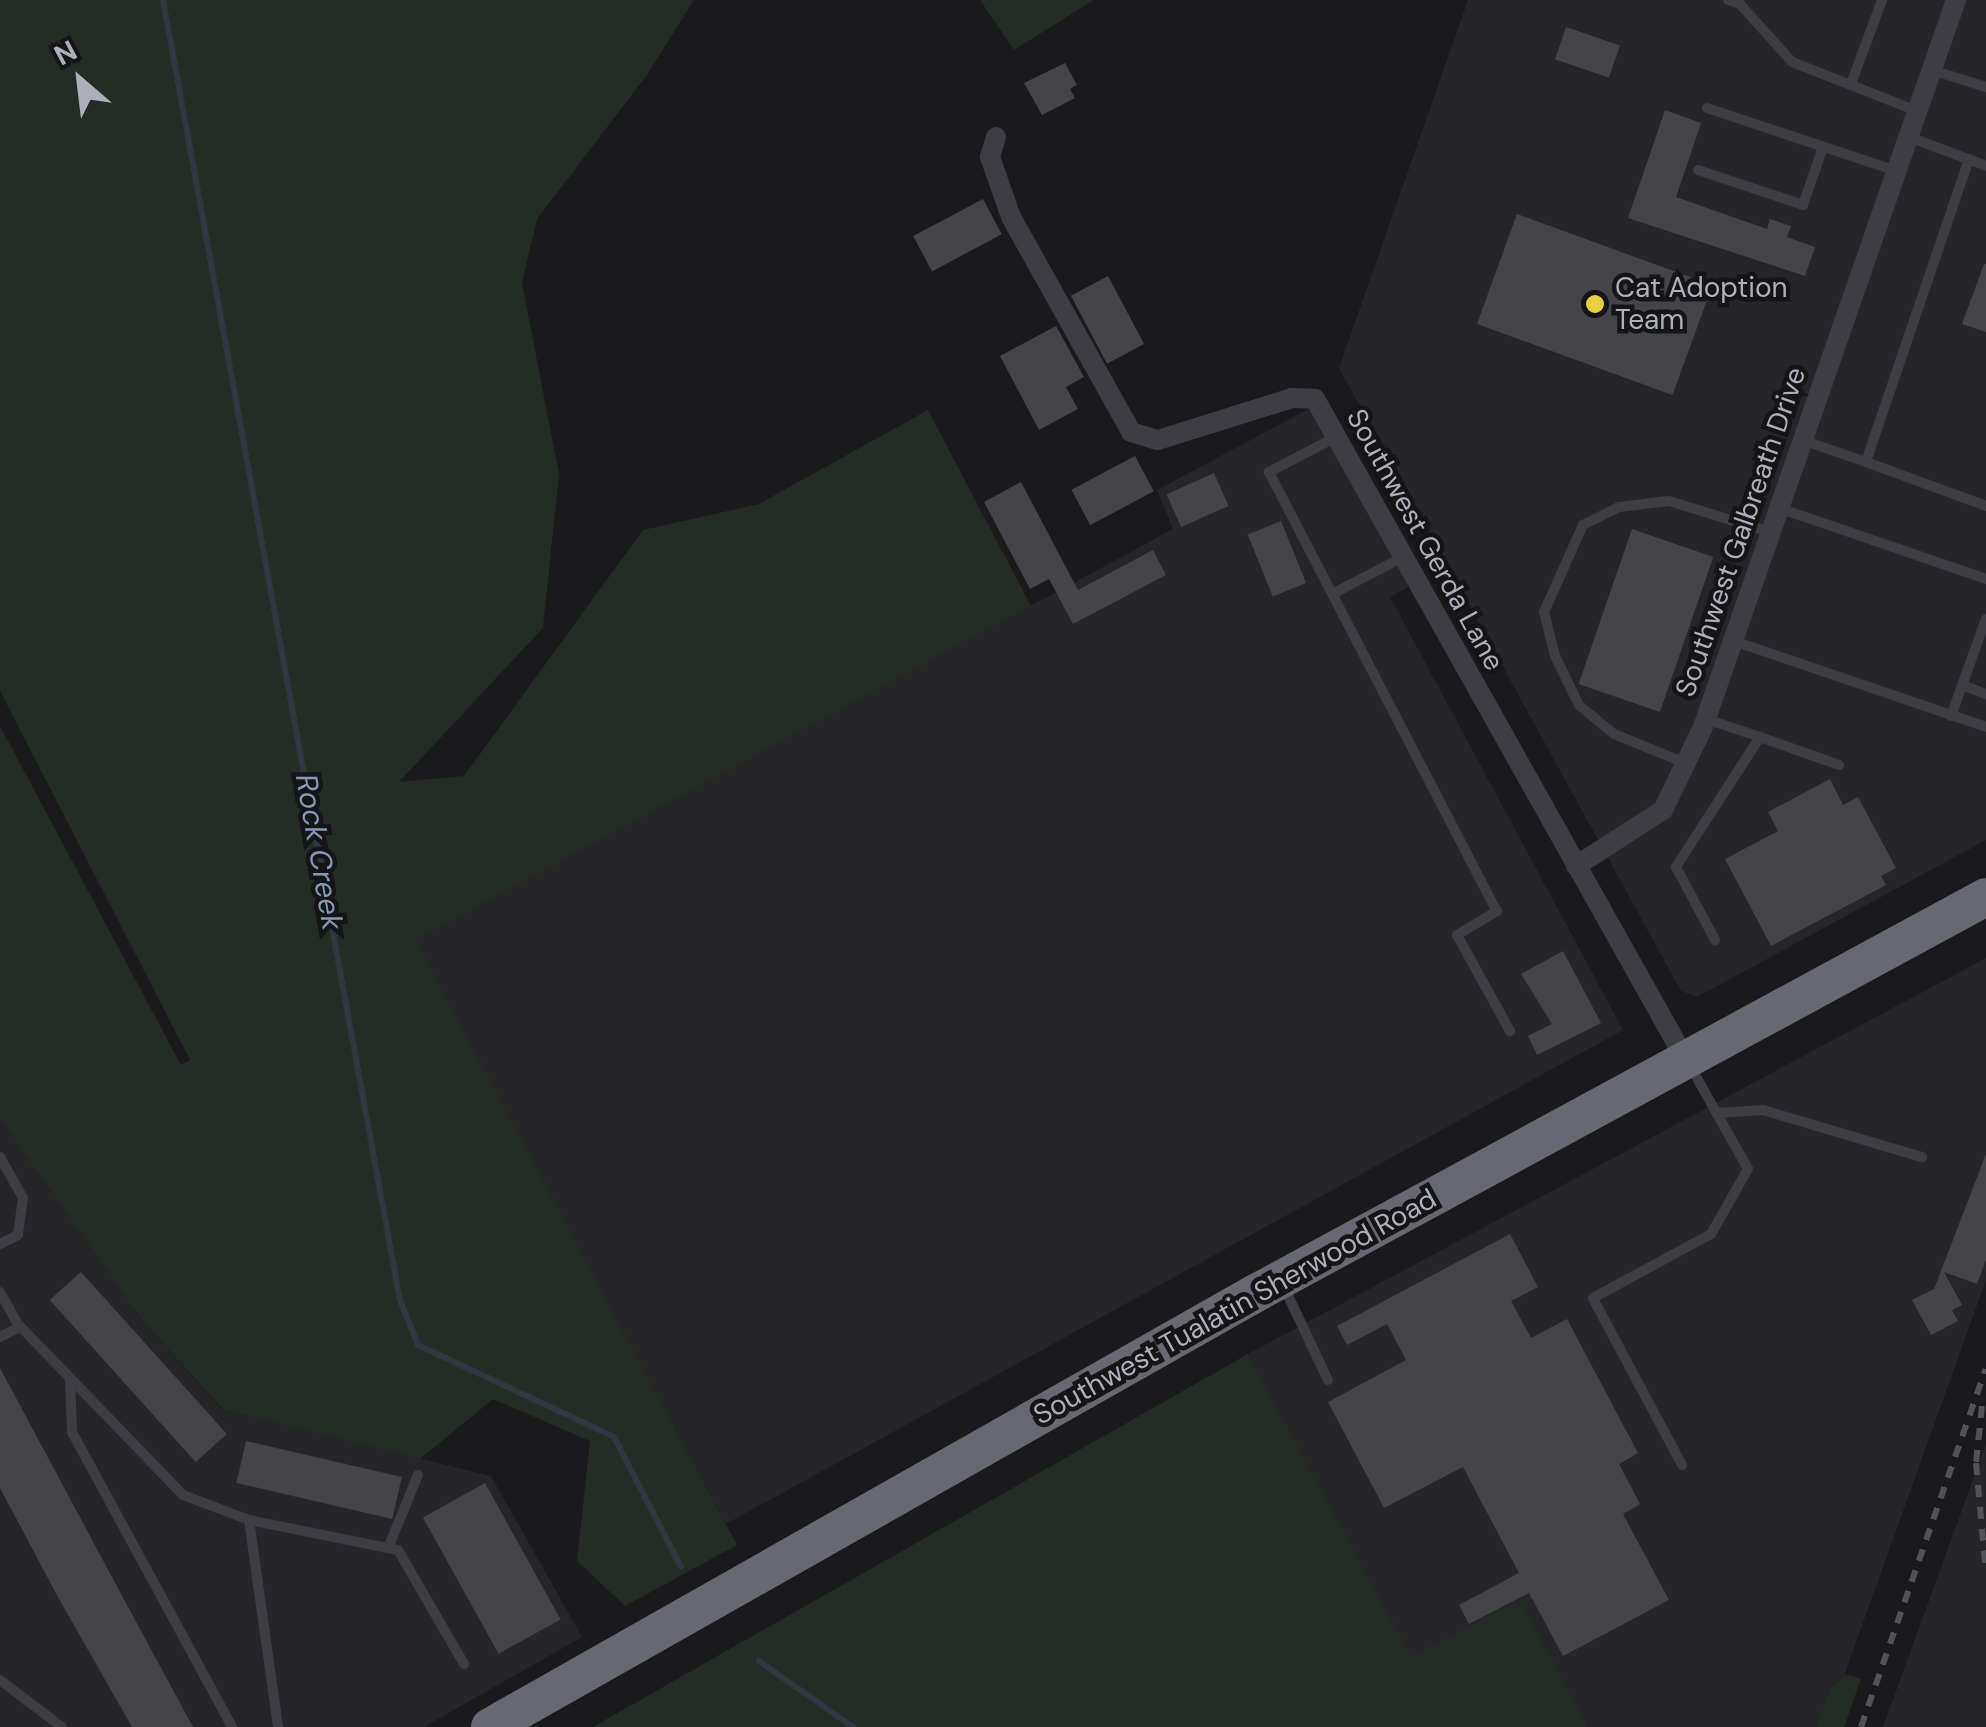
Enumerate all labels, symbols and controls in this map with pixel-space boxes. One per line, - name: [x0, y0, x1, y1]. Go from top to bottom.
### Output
- north arrow: [30, 30, 130, 130]
- text: N: [48, 32, 83, 74]
- place label: Cat Adoption Team: [1615, 271, 1788, 337]
- marker: Cat Adoption Team: [1584, 293, 1606, 315]
- street label: Southwest Galbreath Drive: [1669, 363, 1813, 701]
- street label: Southwest Gerda Lane: [1339, 403, 1511, 677]
- water label: Rock Creek: [288, 771, 350, 933]
- street label: Southwest Tualatin Sherwood Road: [1028, 1182, 1442, 1432]

